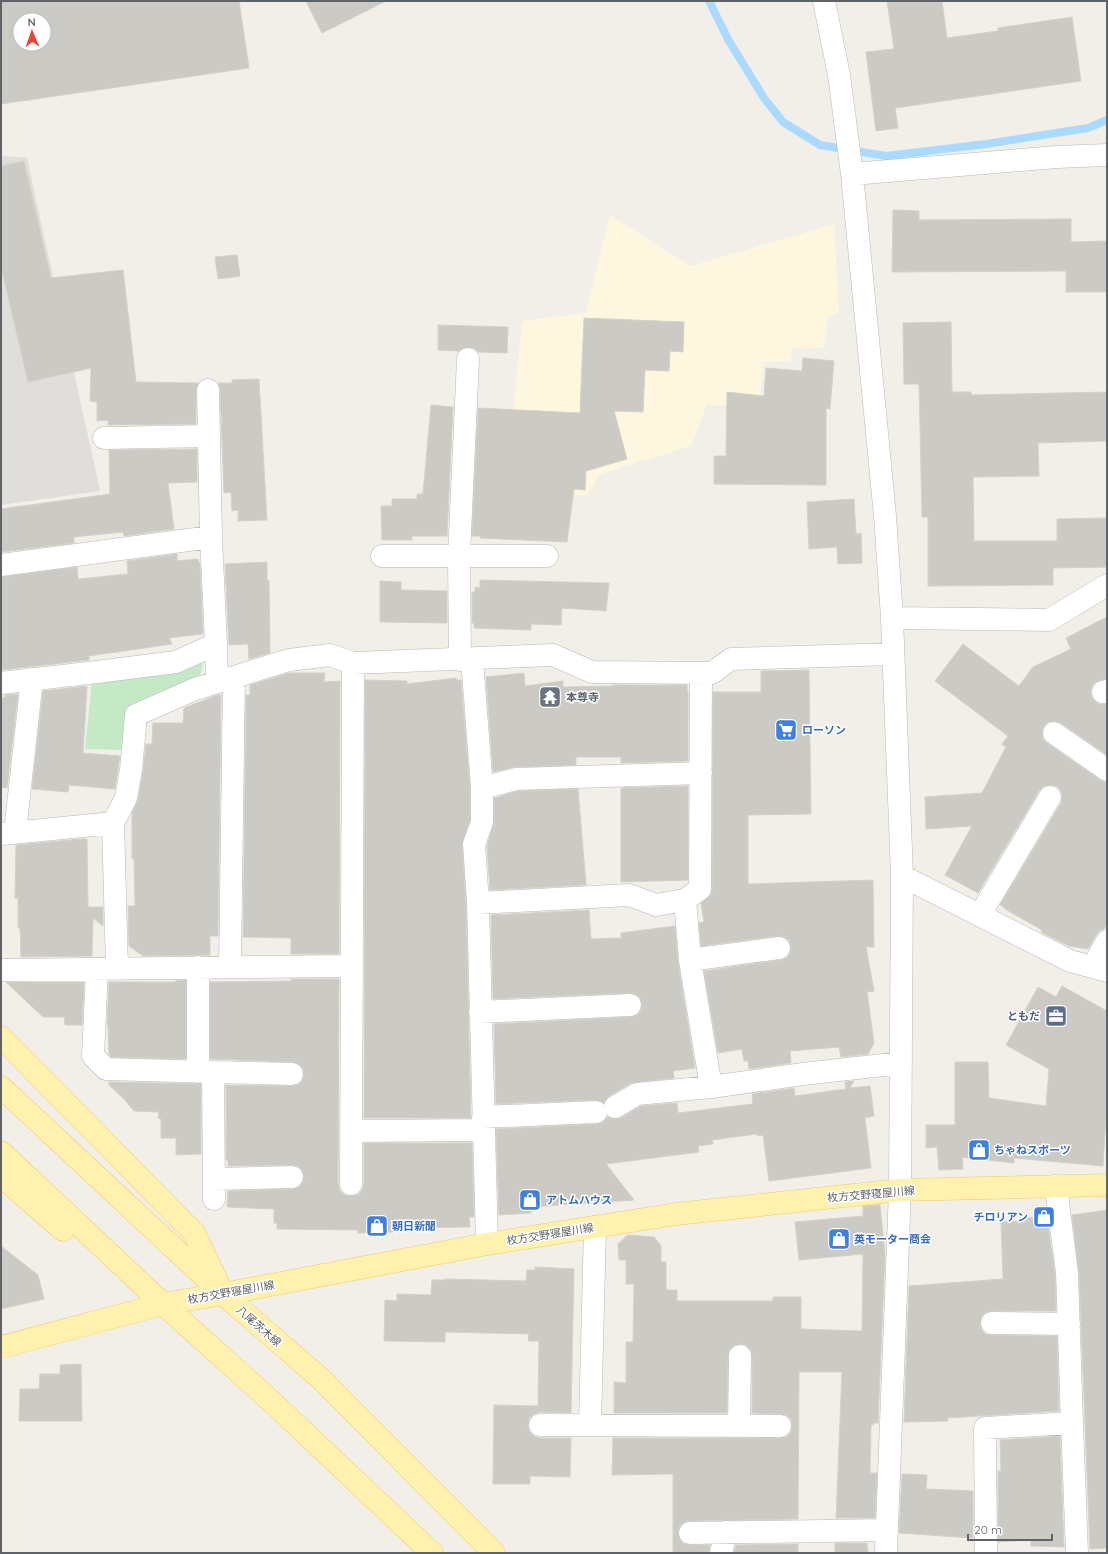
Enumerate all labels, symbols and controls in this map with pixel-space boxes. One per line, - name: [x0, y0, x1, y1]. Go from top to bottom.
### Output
- north arrow: [12, 12, 52, 52]
- text: N: [27, 15, 36, 29]
- temple icon: 本尊寺: [537, 684, 563, 710]
- place label: 本尊寺: [566, 690, 599, 704]
- supermarket icon: ローソン: [773, 717, 799, 743]
- place label: ローソン: [802, 723, 846, 737]
- office icon: ともだ: [1043, 1003, 1069, 1029]
- place label: ともだ: [1007, 1009, 1040, 1023]
- shop icon: ちゃねスポーツ: [966, 1137, 992, 1163]
- place label: ちゃねスポーツ: [994, 1143, 1071, 1157]
- street label: 枚方交野寝屋川線: [827, 1183, 915, 1205]
- shop icon: アトムハウス: [517, 1187, 543, 1213]
- place label: アトムハウス: [546, 1193, 612, 1207]
- shop icon: チロリアン: [1031, 1204, 1057, 1230]
- place label: チロリアン: [973, 1210, 1028, 1224]
- shop icon: 朝日新聞: [364, 1213, 390, 1239]
- place label: 朝日新聞: [392, 1219, 436, 1233]
- street label: 枚方交野寝屋川線: [505, 1220, 595, 1248]
- shop icon: 英モーター商会: [826, 1226, 852, 1252]
- place label: 英モーター商会: [854, 1232, 931, 1246]
- street label: 枚方交野寝屋川線: [186, 1277, 276, 1307]
- street label: 八尾茨木線: [234, 1303, 284, 1349]
- scale bar: [968, 1516, 1052, 1542]
- text: 20 m: [974, 1522, 1002, 1537]

